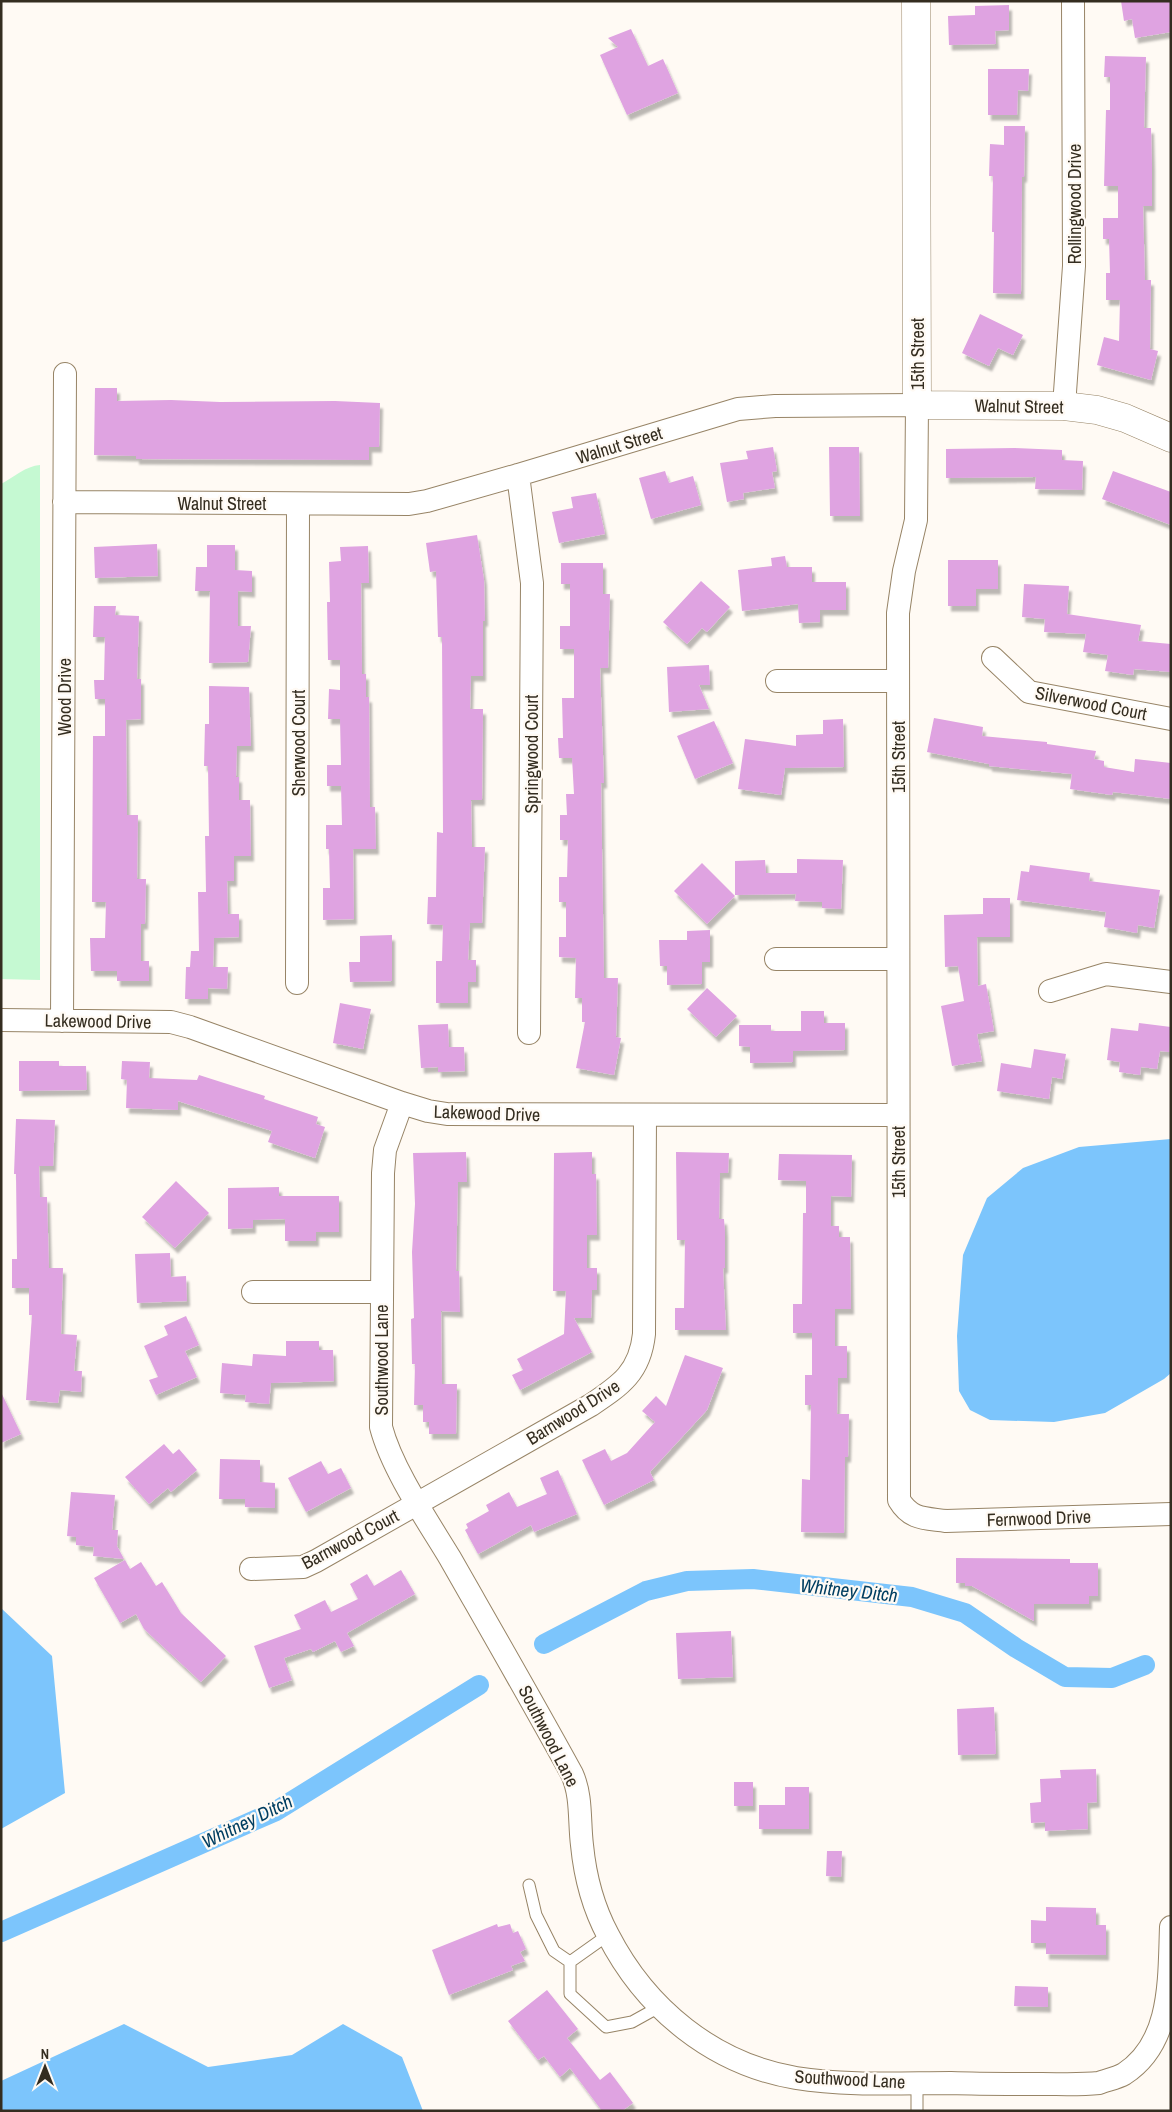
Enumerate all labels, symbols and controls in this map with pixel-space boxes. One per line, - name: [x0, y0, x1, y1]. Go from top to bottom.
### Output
- street label: Rollingwood Drive: [1062, 144, 1087, 264]
- street label: 15th Street: [905, 318, 930, 390]
- street label: Walnut Street: [974, 393, 1064, 419]
- street label: Walnut Street: [573, 420, 665, 470]
- street label: Walnut Street: [178, 491, 266, 516]
- street label: Wood Drive: [52, 658, 77, 736]
- street label: Silverwood Court: [1033, 680, 1149, 726]
- street label: Sherwood Court: [286, 690, 311, 796]
- street label: Springwood Court: [519, 695, 544, 813]
- street label: 15th Street: [886, 721, 911, 793]
- street label: Lakewood Drive: [44, 1008, 152, 1034]
- street label: Lakewood Drive: [433, 1099, 541, 1127]
- street label: 15th Street: [886, 1126, 911, 1198]
- street label: Southwood Lane: [369, 1305, 394, 1415]
- street label: Barnwood Drive: [522, 1373, 624, 1451]
- street label: Barnwood Court: [297, 1503, 403, 1575]
- street label: Fernwood Drive: [986, 1504, 1092, 1532]
- water label: Whitney Ditch: [799, 1572, 899, 1608]
- street label: Southwood Lane: [513, 1681, 585, 1791]
- water label: Whitney Ditch: [197, 1788, 297, 1854]
- north arrow: [20, 2042, 70, 2092]
- text: N: [41, 2045, 49, 2063]
- street label: Southwood Lane: [794, 2064, 906, 2094]

